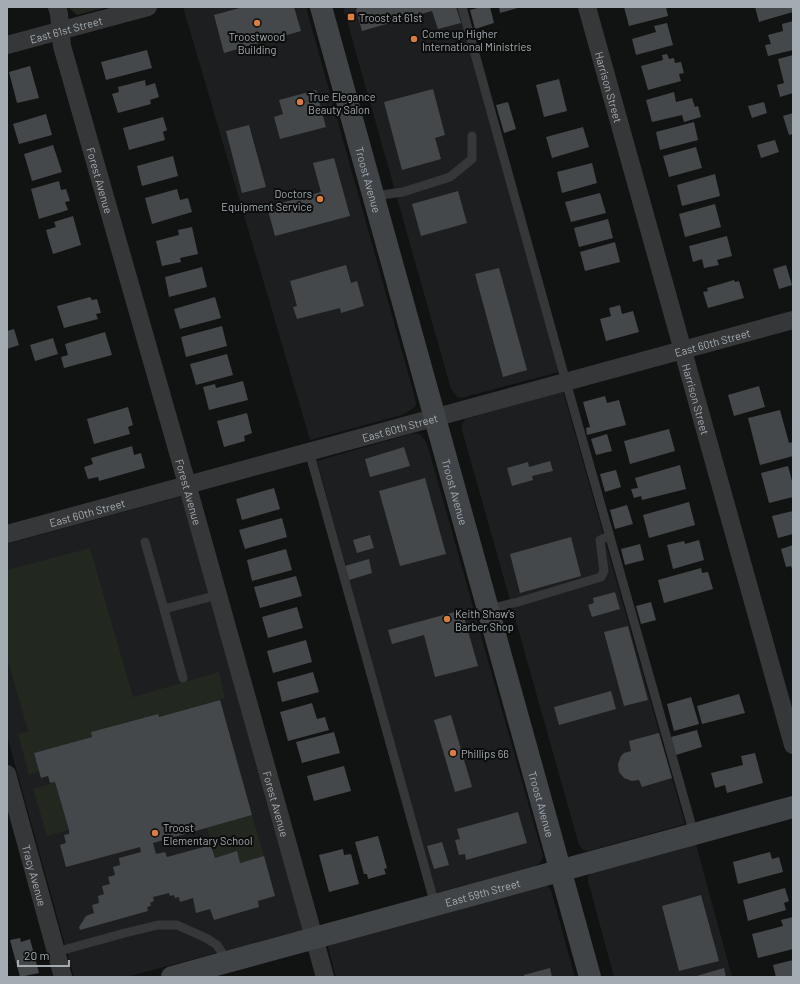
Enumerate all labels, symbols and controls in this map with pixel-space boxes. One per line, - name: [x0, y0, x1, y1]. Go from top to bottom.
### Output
- place label: Troost at 61st: [359, 11, 422, 24]
- marker: Troost at 61st: [346, 12, 356, 22]
- street label: East 61st Street: [28, 13, 104, 45]
- marker: Troostwood Building: [252, 18, 262, 28]
- place label: Come up Higher International Ministries: [422, 27, 532, 53]
- place label: Troostwood Building: [229, 30, 285, 56]
- marker: Come up Higher International Ministries: [409, 34, 419, 44]
- street label: Harrison Street: [593, 50, 625, 124]
- place label: True Elegance Beauty Salon: [308, 90, 376, 116]
- marker: True Elegance Beauty Salon: [295, 97, 305, 107]
- street label: Troost Avenue: [353, 145, 384, 214]
- street label: Forest Avenue: [85, 146, 116, 215]
- place label: Doctors Equipment Service: [221, 187, 312, 213]
- marker: Doctors Equipment Service: [315, 194, 325, 204]
- street label: East 60th Street: [673, 325, 752, 358]
- street label: Harrison Street: [680, 362, 713, 436]
- street label: East 60th Street: [360, 411, 439, 444]
- street label: Forest Avenue: [174, 457, 205, 526]
- street label: Troost Avenue: [440, 457, 471, 526]
- street label: East 60th Street: [48, 496, 126, 529]
- place label: Keith Shaw's Barber Shop: [455, 607, 515, 633]
- marker: Keith Shaw's Barber Shop: [442, 614, 452, 624]
- place label: Phillips 66: [461, 747, 509, 760]
- marker: Phillips 66: [448, 748, 458, 758]
- street label: Forest Avenue: [261, 769, 292, 838]
- street label: Troost Avenue: [527, 769, 557, 839]
- place label: Troost Elementary School: [163, 821, 253, 847]
- marker: Troost Elementary School: [150, 828, 160, 838]
- street label: Tracy Avenue: [20, 843, 50, 908]
- street label: East 59th Street: [444, 875, 522, 908]
- scale bar: [18, 942, 69, 968]
- text: 20 m: [24, 948, 50, 962]

